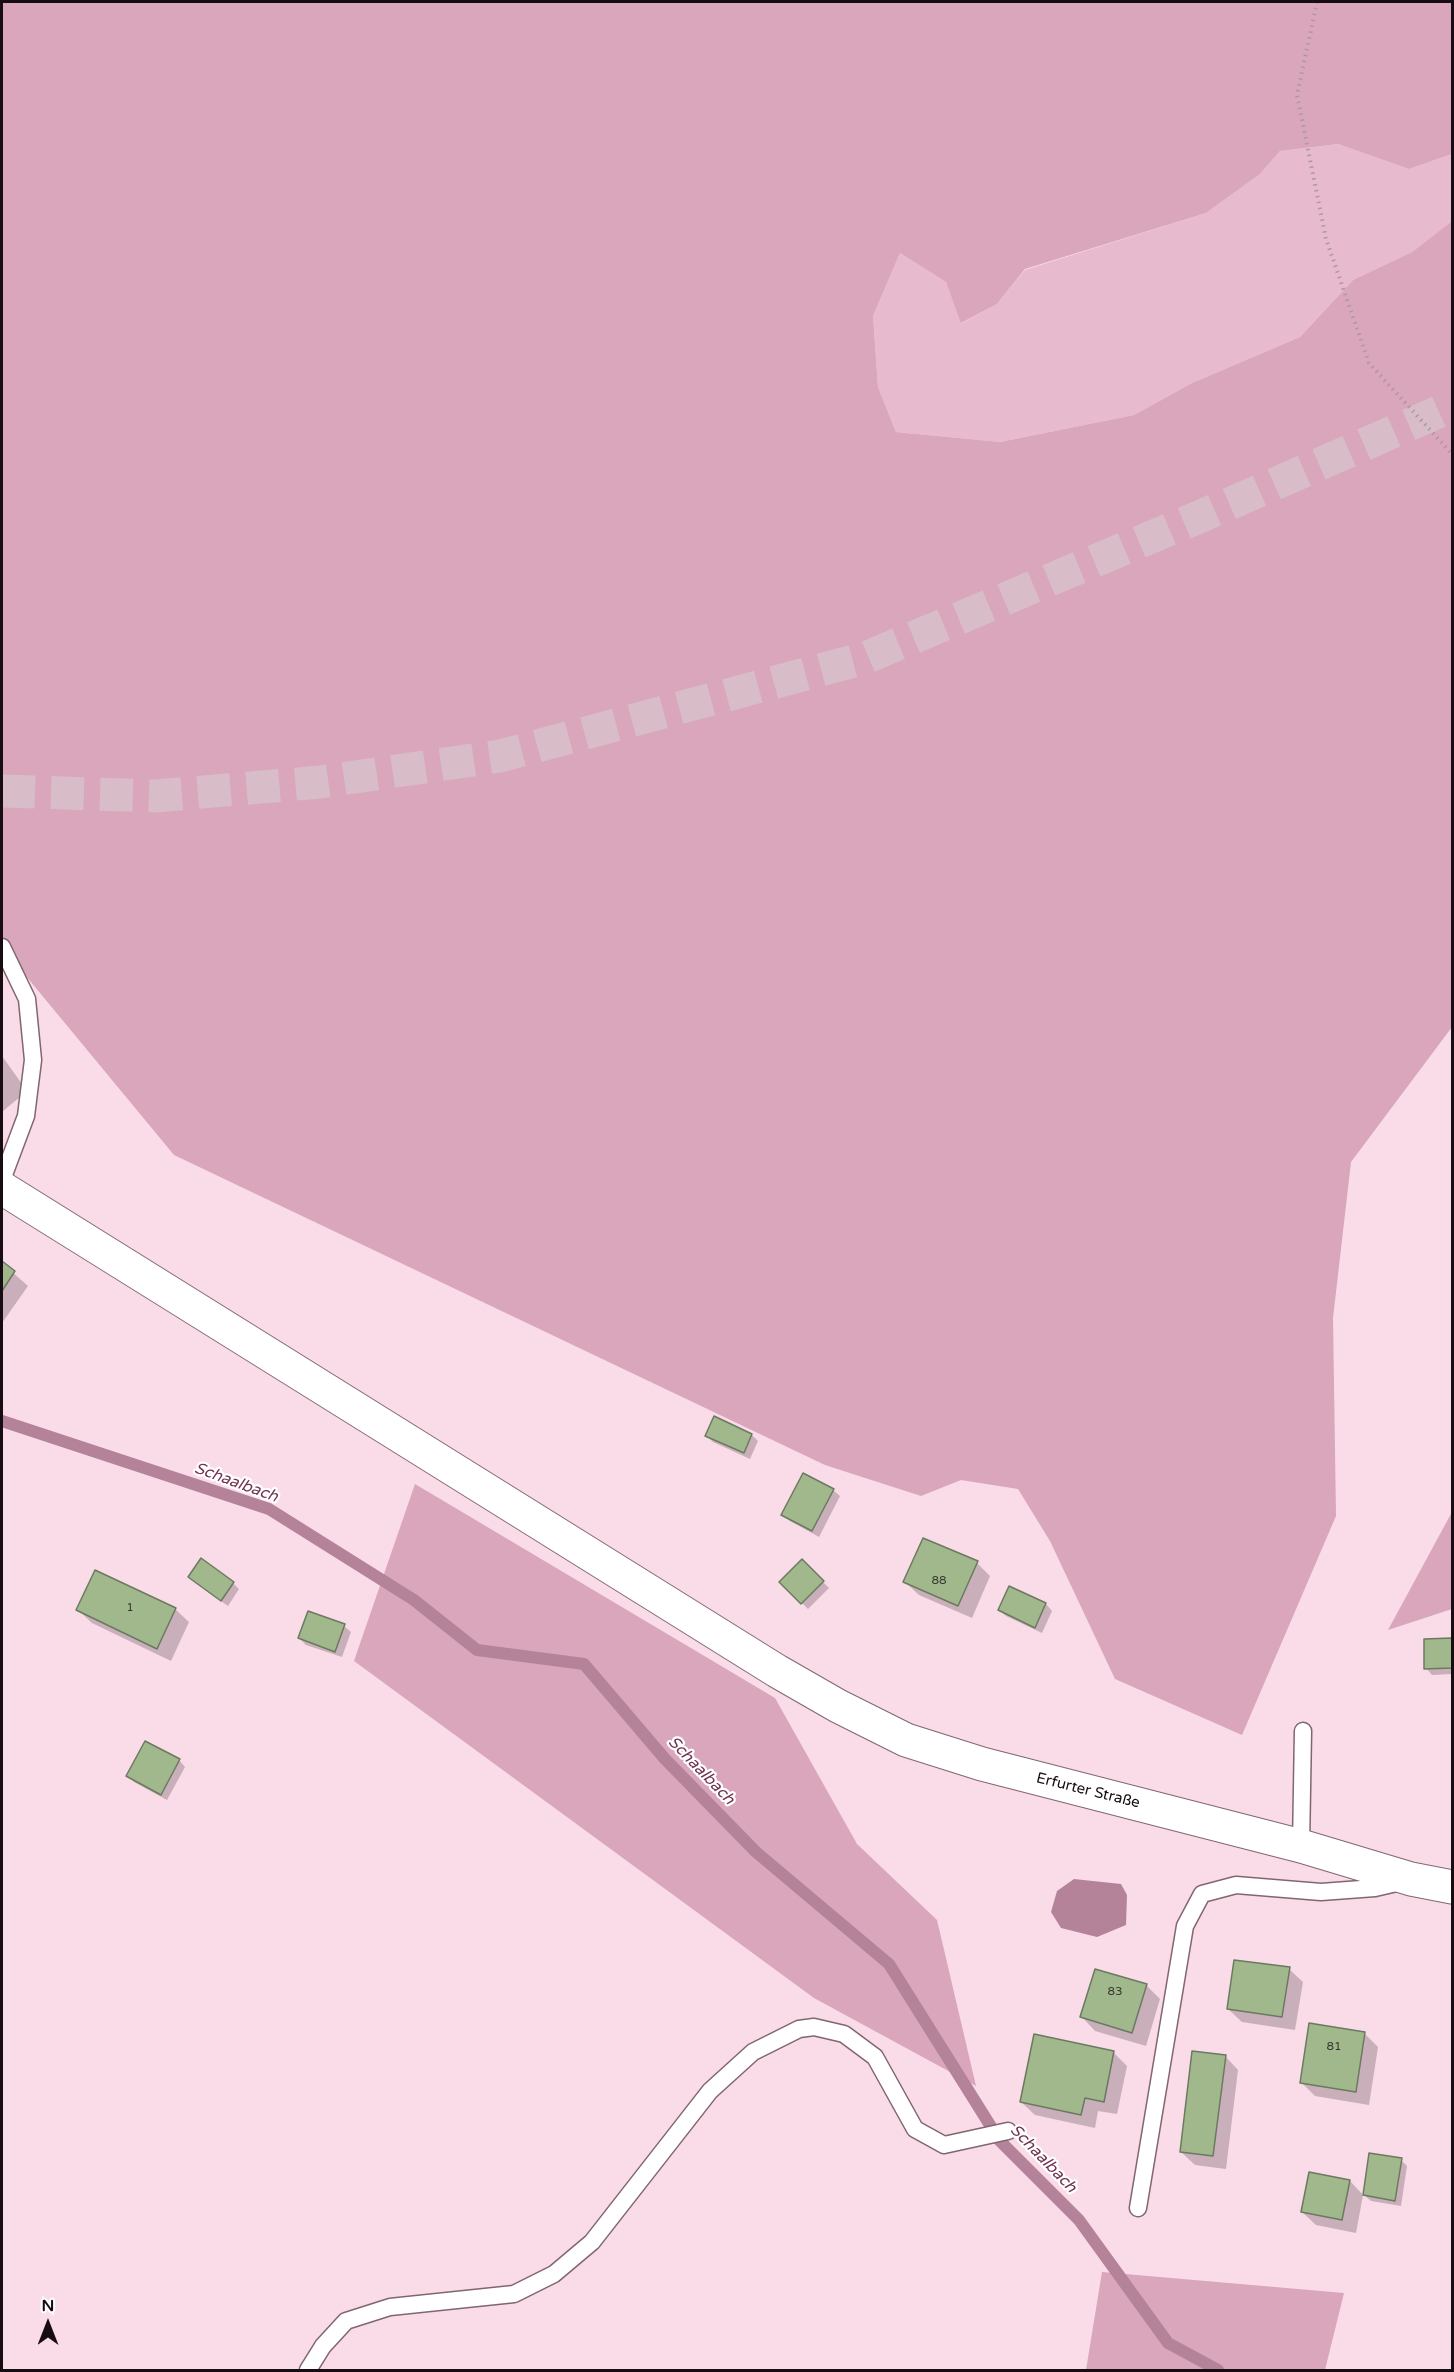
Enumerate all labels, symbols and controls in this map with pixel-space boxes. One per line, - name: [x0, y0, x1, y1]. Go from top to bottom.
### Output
- water label: Schaalbach: [192, 1459, 280, 1507]
- house number: 88: [931, 1574, 947, 1588]
- house number: 1: [126, 1601, 134, 1615]
- water label: Schaalbach: [664, 1733, 738, 1809]
- street label: Erfurter Straße: [1034, 1769, 1142, 1813]
- house number: 83: [1107, 1985, 1123, 1999]
- house number: 81: [1326, 2040, 1342, 2054]
- water label: Schaalbach: [1006, 2121, 1080, 2197]
- north arrow: [18, 2294, 78, 2354]
- text: N: [42, 2296, 54, 2316]

